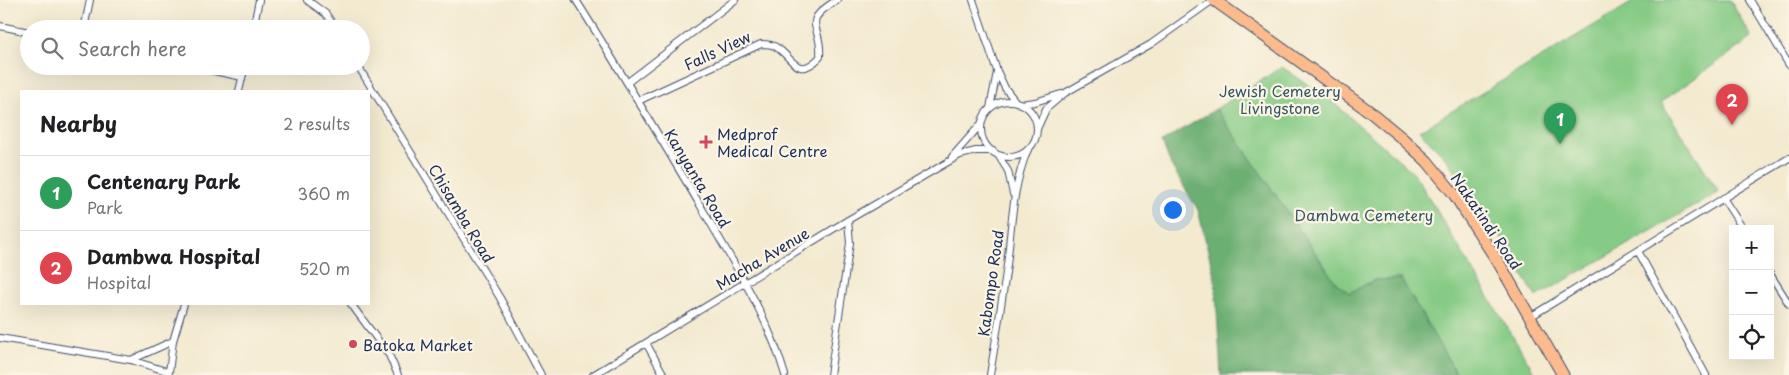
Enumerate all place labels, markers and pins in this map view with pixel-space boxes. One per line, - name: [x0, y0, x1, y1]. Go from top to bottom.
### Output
- pin: 2: [1716, 84, 1748, 125]
- pin: 1: [1544, 103, 1576, 144]
- place label: Medprof Medical Centre: [717, 122, 828, 162]
- marker: Medprof Medical Centre: [699, 135, 713, 149]
- place label: Batoka Market: [363, 333, 473, 356]
- marker: Batoka Market: [347, 338, 359, 350]

